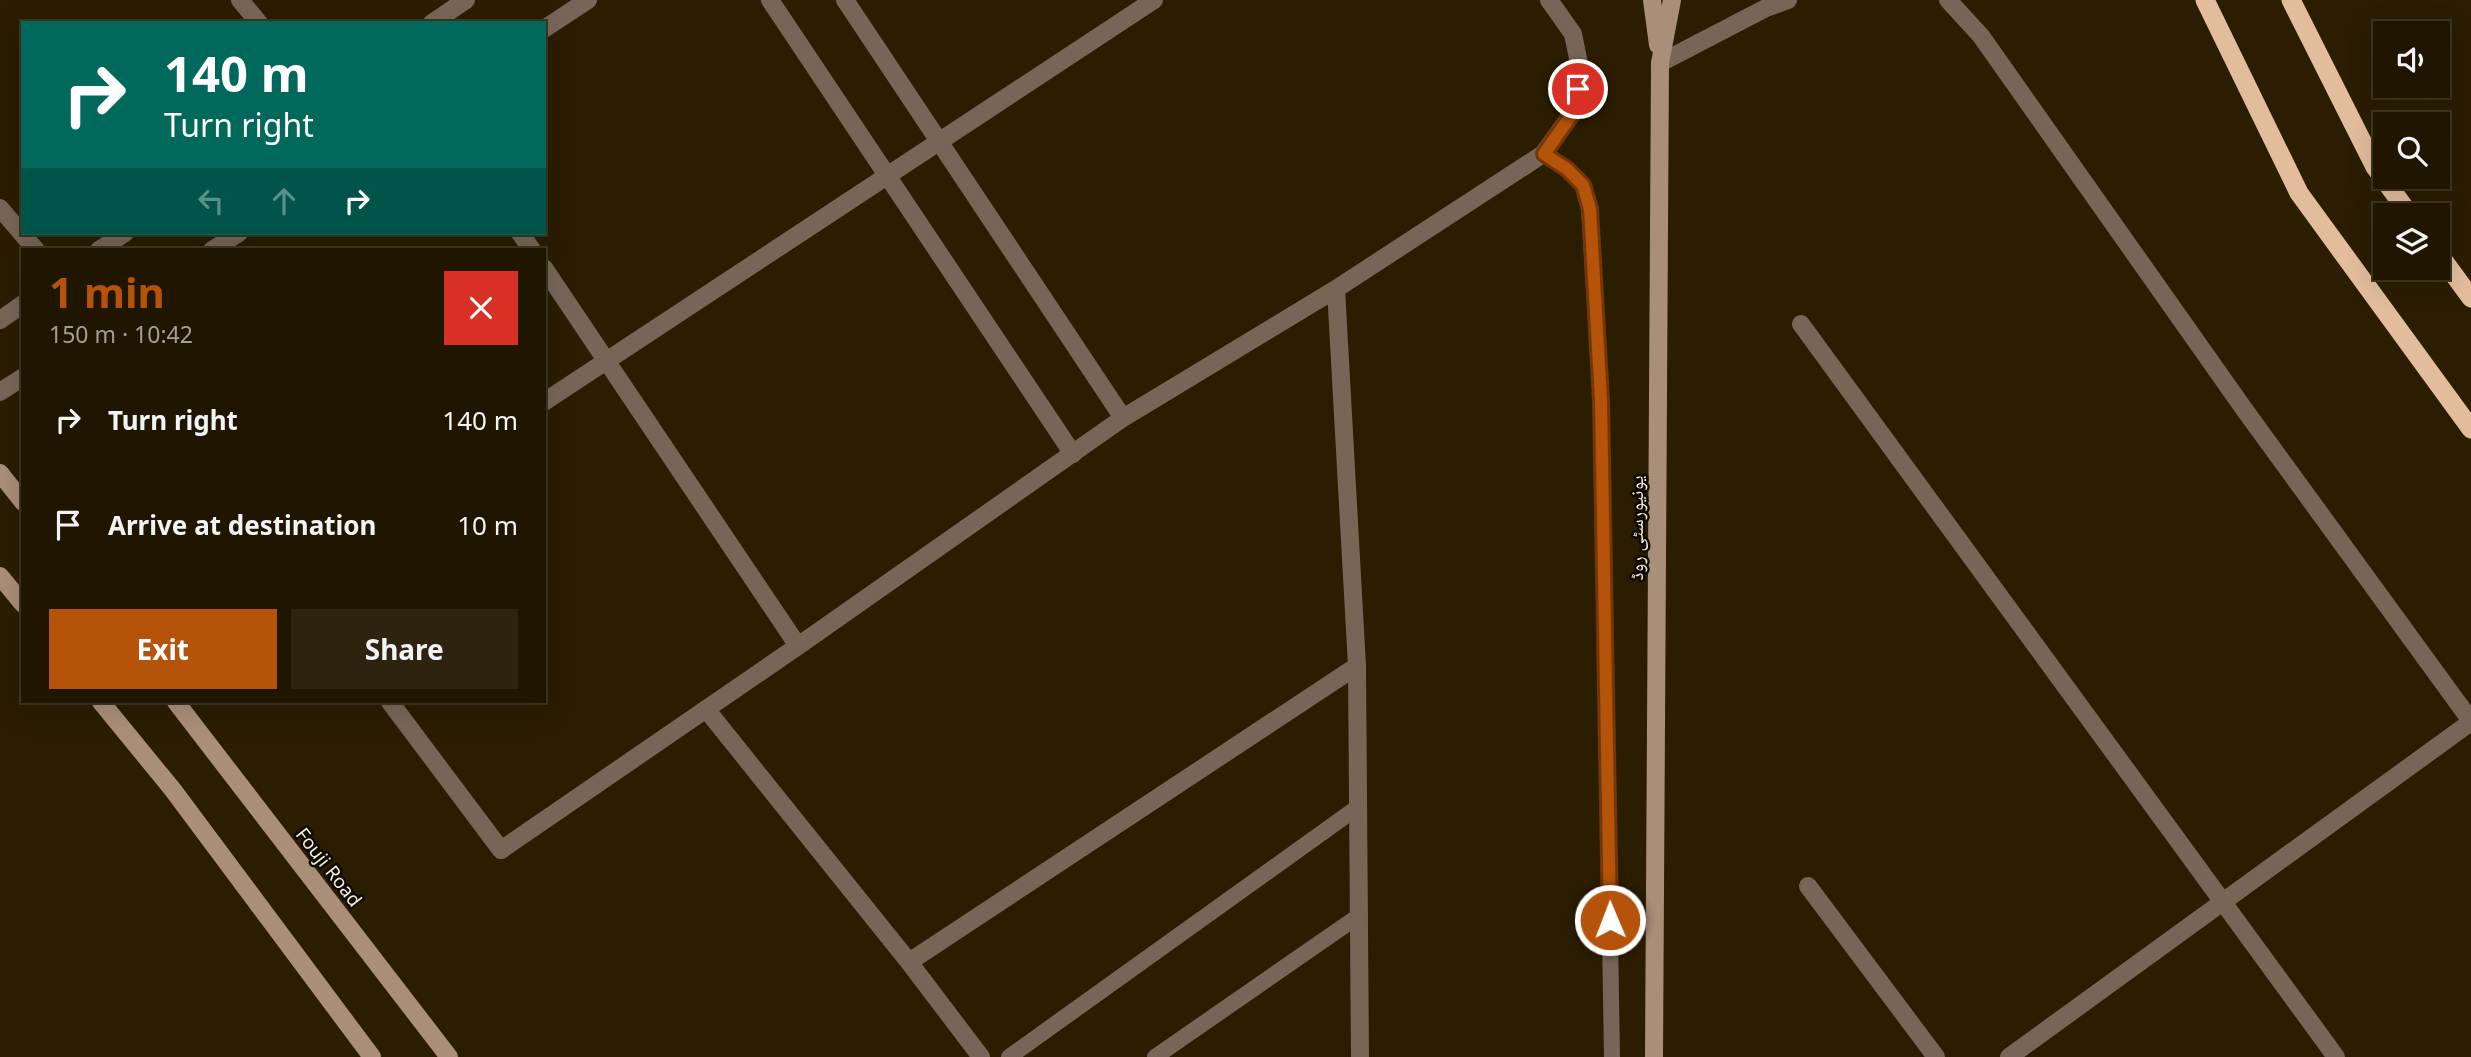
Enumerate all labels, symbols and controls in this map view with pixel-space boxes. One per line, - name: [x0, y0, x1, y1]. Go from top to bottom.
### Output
- map controls: [2373, 21, 2450, 280]
- button: sound: [2373, 21, 2450, 98]
- text: 140 m: [164, 40, 309, 106]
- icon: right: [49, 49, 140, 140]
- pin: [1548, 59, 1608, 119]
- icon: arrive: [1559, 70, 1597, 108]
- text: Turn right: [164, 103, 314, 146]
- button: search: [2373, 112, 2450, 189]
- icon: left: [192, 182, 230, 220]
- icon: ahead: [265, 182, 303, 220]
- icon: right: [338, 182, 376, 220]
- button: layers: [2373, 203, 2450, 280]
- text: 1 min: [49, 263, 165, 320]
- button: close: [444, 271, 518, 345]
- text: 150 m · 10:42: [49, 318, 193, 350]
- icon: right: [49, 401, 87, 439]
- text: Turn right: [108, 402, 238, 438]
- text: 140 m: [442, 402, 518, 438]
- street label: یونیورسٹی روڈ: [1623, 475, 1649, 581]
- icon: arrive: [49, 506, 87, 544]
- text: Arrive at destination: [108, 507, 377, 543]
- text: 10 m: [457, 507, 518, 543]
- button: Exit: [49, 609, 277, 689]
- button: Share: [291, 609, 518, 689]
- street label: Fouji Road: [290, 822, 368, 912]
- position arrow: [1573, 883, 1647, 957]

